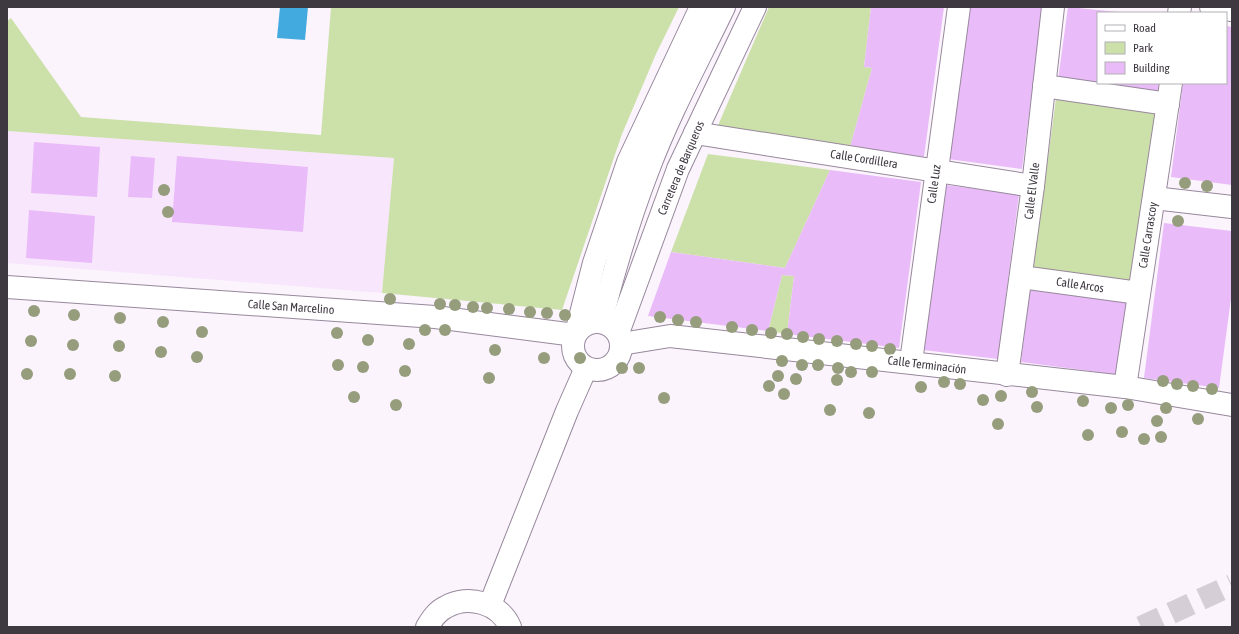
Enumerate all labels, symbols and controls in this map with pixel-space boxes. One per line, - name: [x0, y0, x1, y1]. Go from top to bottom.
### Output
- legend: [1097, 12, 1227, 84]
- text: Road: [1133, 21, 1156, 35]
- text: Park: [1133, 41, 1154, 55]
- text: Building: [1133, 61, 1171, 75]
- street label: Carretera de Barqueros: [655, 119, 707, 217]
- street label: Calle Cordillera: [829, 147, 899, 171]
- street label: Calle El Valle: [1022, 162, 1042, 220]
- street label: Calle Luz: [924, 163, 944, 204]
- street label: Calle Carrascoy: [1136, 201, 1160, 269]
- street label: Calle Arcos: [1055, 275, 1105, 295]
- street label: Calle San Marcelino: [247, 297, 335, 317]
- street label: Calle Terminación: [887, 353, 967, 377]

